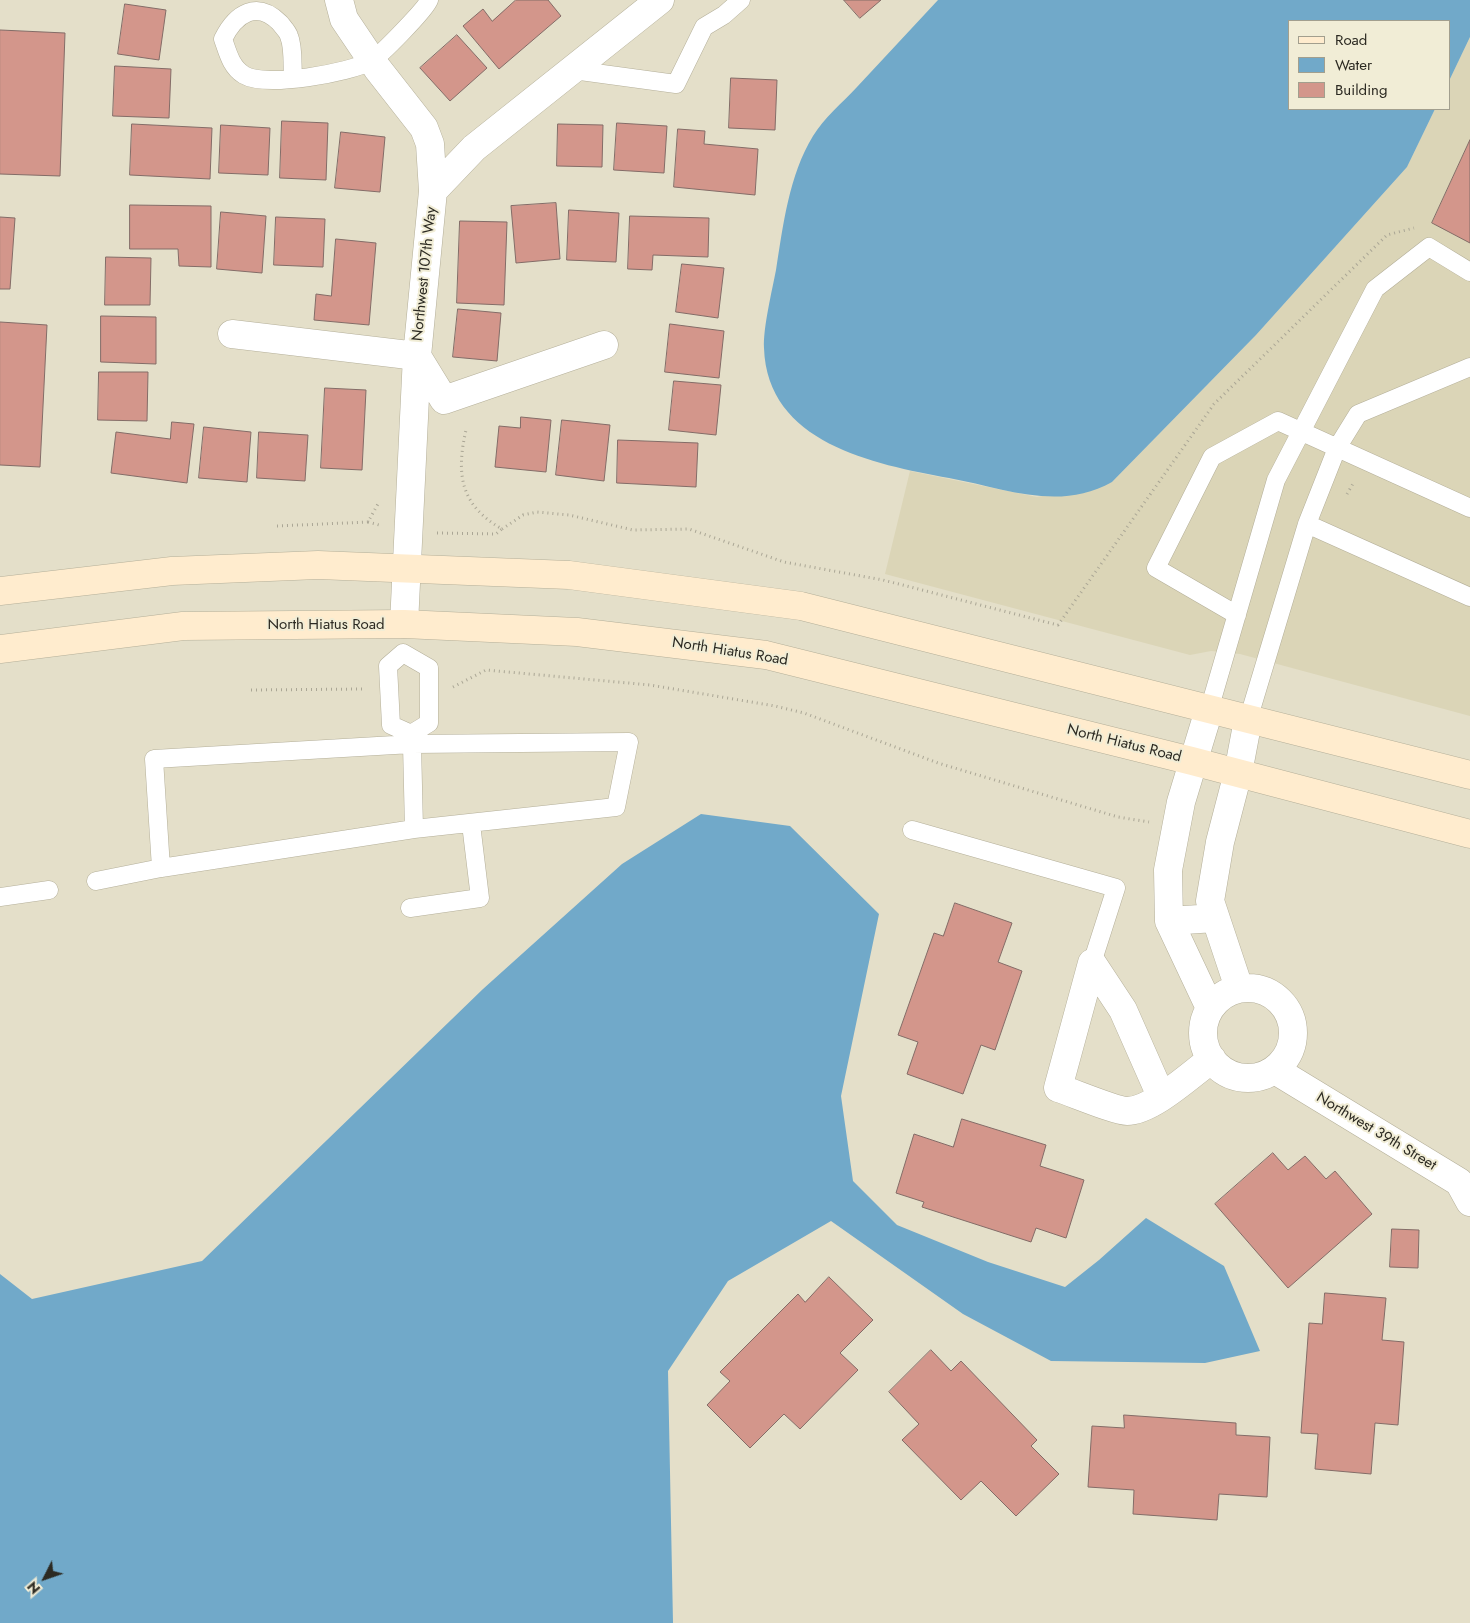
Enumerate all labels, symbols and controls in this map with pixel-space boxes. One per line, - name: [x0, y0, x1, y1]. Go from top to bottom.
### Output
- legend: [1288, 20, 1450, 110]
- text: Road: [1335, 29, 1367, 51]
- text: Water: [1335, 54, 1372, 76]
- text: Building: [1335, 79, 1387, 101]
- street label: Northwest 107th Way: [409, 206, 441, 342]
- street label: North Hiatus Road: [267, 616, 385, 634]
- street label: North Hiatus Road: [671, 634, 789, 670]
- street label: North Hiatus Road: [1065, 721, 1183, 767]
- street label: Northwest 39th Street: [1313, 1089, 1439, 1175]
- north arrow: [20, 1553, 70, 1603]
- text: N: [22, 1577, 45, 1599]

